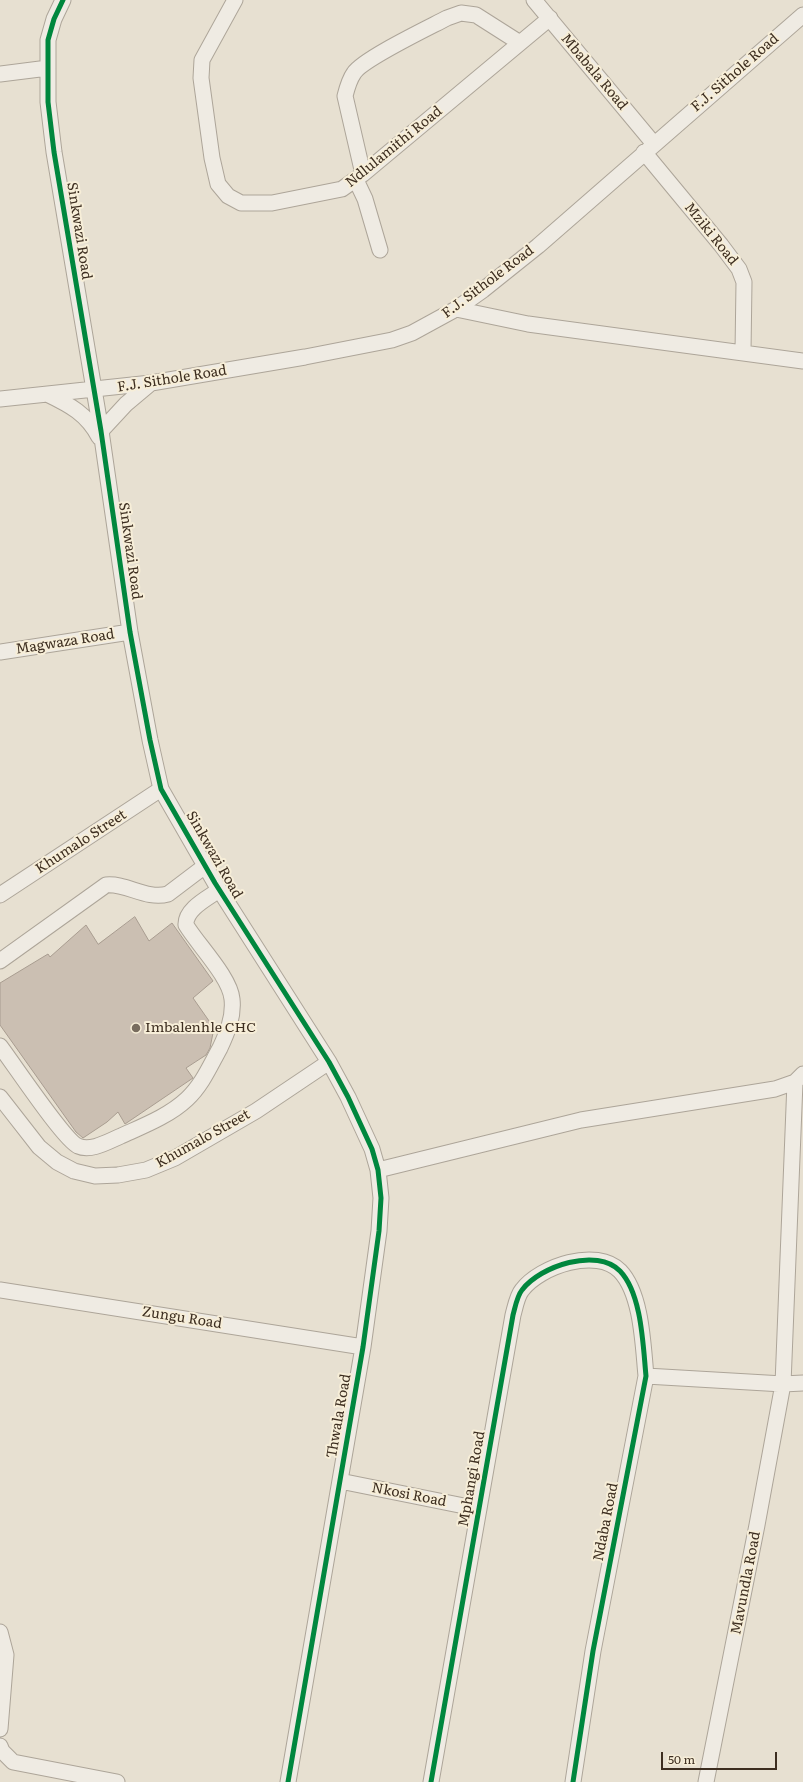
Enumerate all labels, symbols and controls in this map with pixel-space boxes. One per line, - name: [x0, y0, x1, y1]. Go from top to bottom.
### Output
- street label: Mbabala Road: [557, 30, 631, 114]
- street label: F.J. Sithole Road: [688, 30, 782, 116]
- street label: Ndlulamithi Road: [342, 103, 446, 191]
- street label: Sinkwazi Road: [63, 181, 95, 281]
- street label: Mziki Road: [681, 199, 741, 269]
- street label: F.J. Sithole Road: [439, 242, 537, 322]
- street label: F.J. Sithole Road: [116, 362, 228, 396]
- street label: Sinkwazi Road: [115, 501, 145, 601]
- street label: Magwaza Road: [14, 626, 116, 658]
- street label: Khumalo Street: [32, 806, 130, 878]
- street label: Sinkwazi Road: [182, 808, 246, 902]
- place label: Imbalenhle CHC: [145, 1020, 256, 1036]
- marker: Imbalenhle CHC: [130, 1022, 142, 1034]
- street label: Khumalo Street: [153, 1106, 253, 1172]
- street label: Zungu Road: [141, 1303, 223, 1333]
- street label: Thwala Road: [323, 1373, 355, 1459]
- street label: Mphangi Road: [455, 1430, 489, 1528]
- street label: Nkosi Road: [370, 1480, 448, 1510]
- street label: Ndaba Road: [590, 1481, 622, 1563]
- street label: Mavundla Road: [728, 1530, 764, 1636]
- scale bar: [663, 1744, 779, 1770]
- text: 50 m: [668, 1750, 695, 1768]

